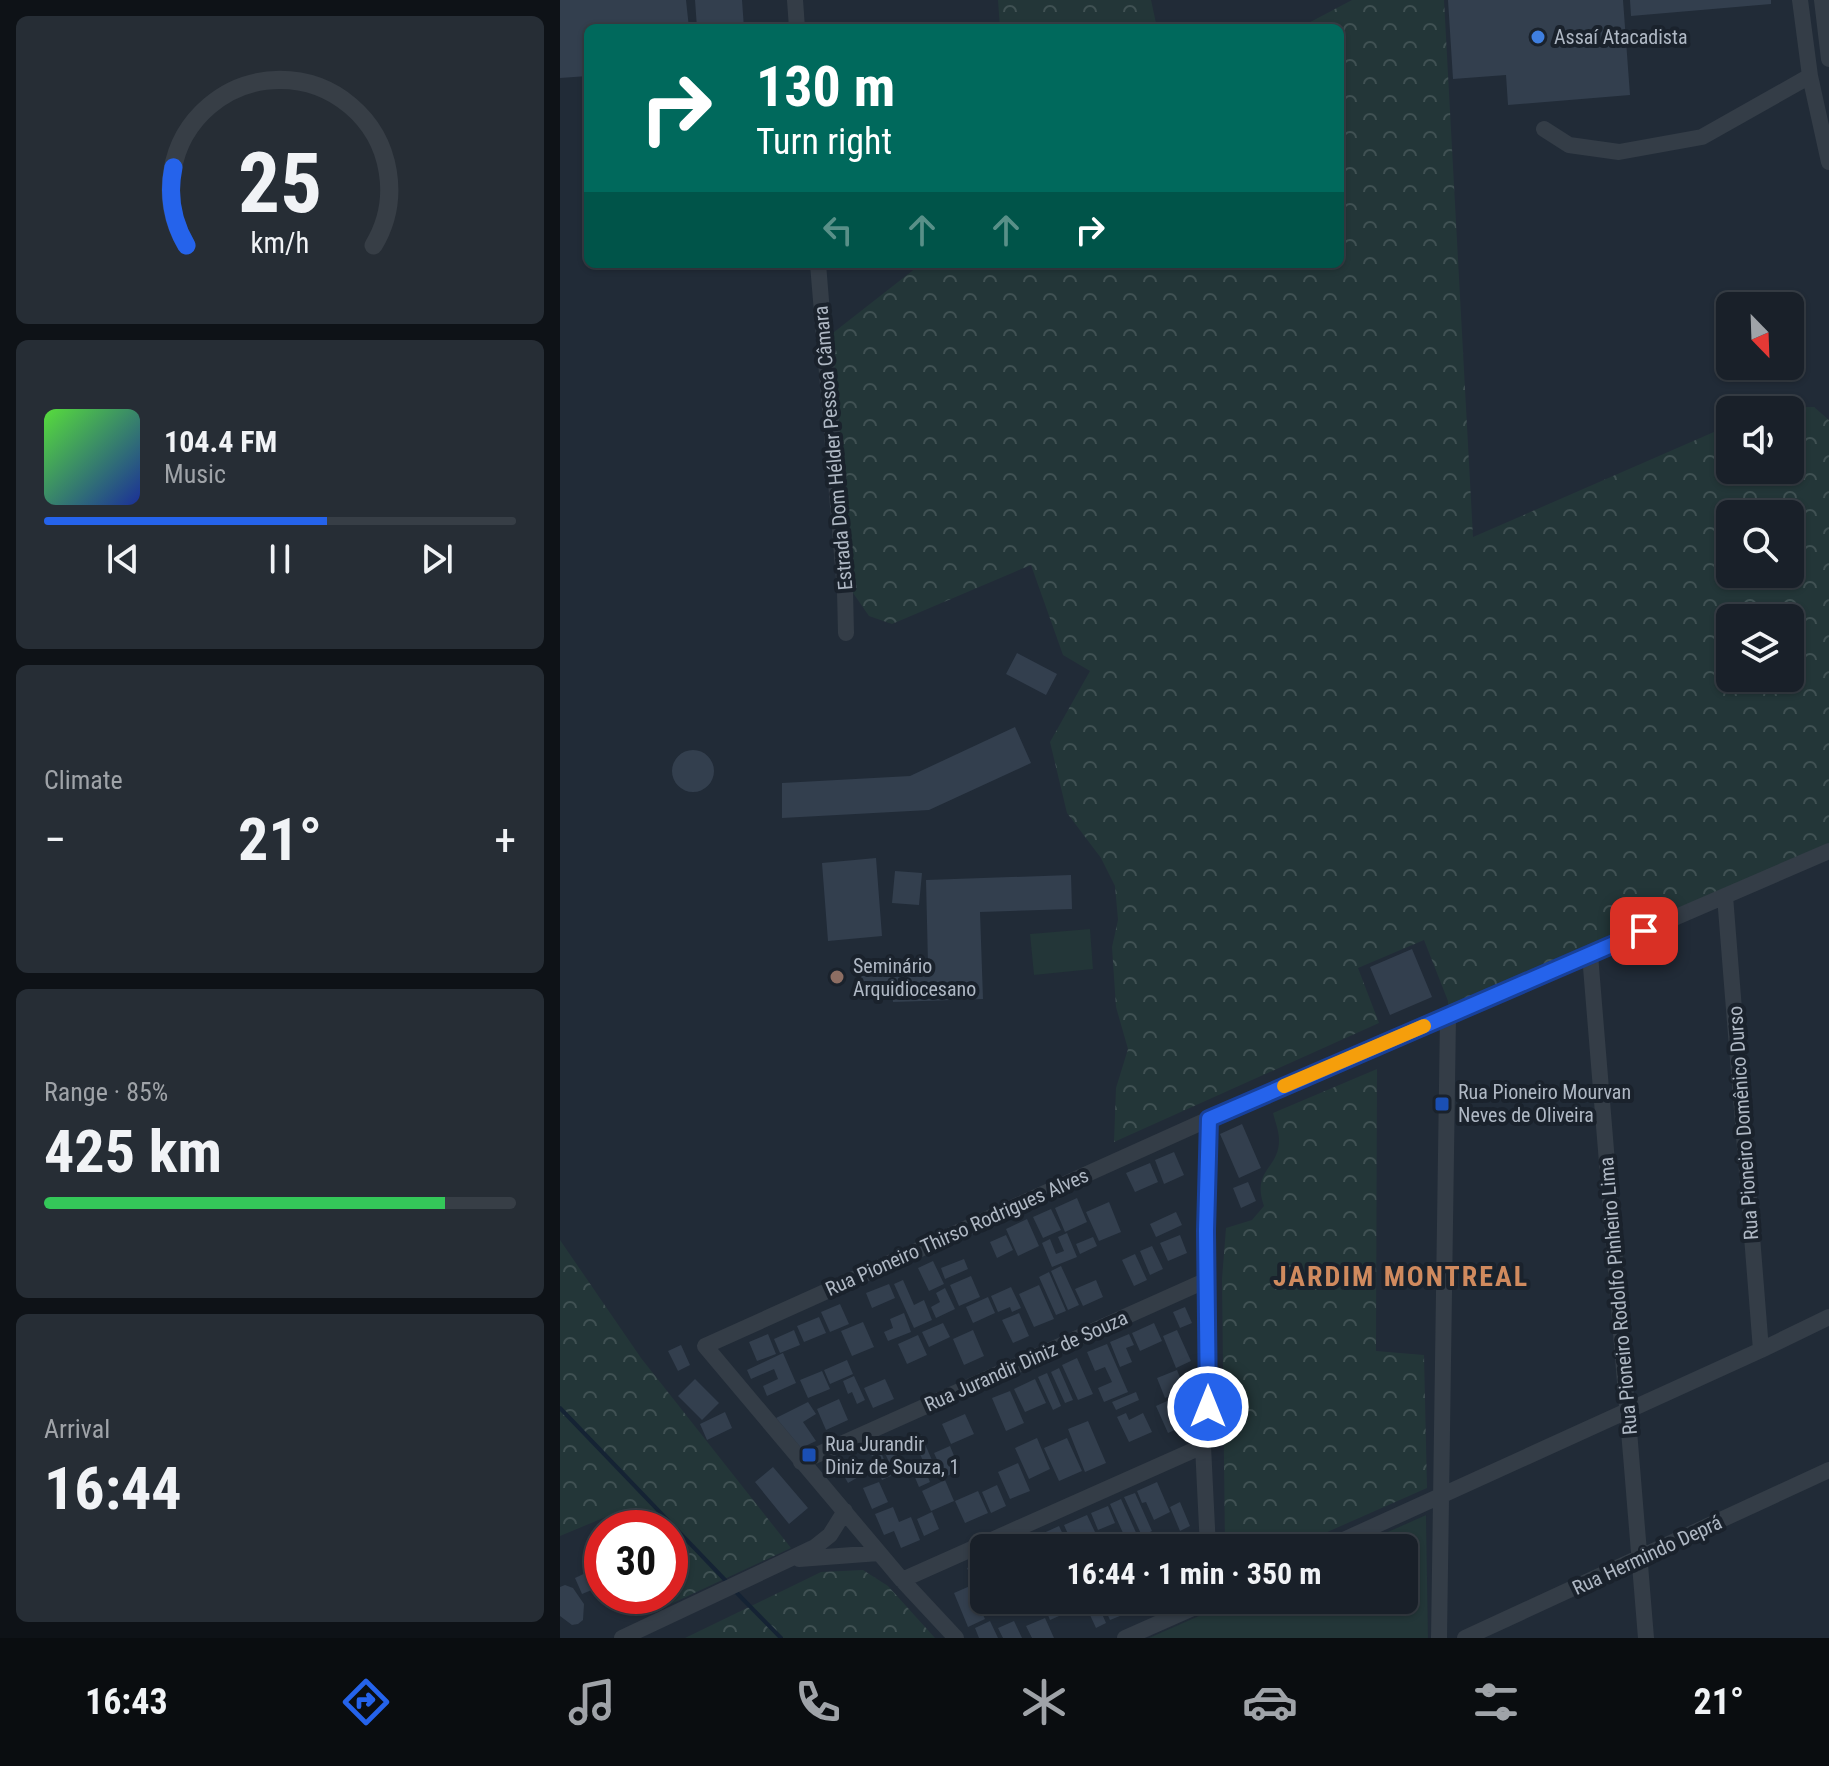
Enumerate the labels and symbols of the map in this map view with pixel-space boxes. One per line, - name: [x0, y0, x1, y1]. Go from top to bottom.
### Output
- place label: Assaí Atacadista: [1554, 25, 1687, 49]
- marker: Assaí Atacadista: [1529, 28, 1547, 46]
- north arrow: [1716, 292, 1804, 380]
- street label: Estrada Dom Hélder Pessoa Câmara: [809, 305, 857, 591]
- pin: [1610, 897, 1678, 965]
- place label: Seminário Arquidiocesano: [853, 954, 976, 1001]
- marker: Seminário Arquidiocesano: [828, 968, 846, 986]
- street label: Rua Pioneiro Domênico Durso: [1723, 1005, 1763, 1241]
- place label: Rua Pioneiro Mourvan Neves de Oliveira: [1458, 1080, 1631, 1127]
- marker: Rua Pioneiro Mourvan Neves de Oliveira: [1433, 1095, 1451, 1113]
- street label: Rua Pioneiro Rodolfo Pinheiro Lima: [1594, 1156, 1642, 1436]
- street label: Rua Pioneiro Thirso Rodrigues Alves: [822, 1163, 1092, 1301]
- district label: JARDIM MONTREAL: [1273, 1260, 1529, 1293]
- street label: Rua Jurandir Diniz de Souza: [921, 1305, 1131, 1417]
- position arrow: [1166, 1365, 1250, 1449]
- place label: Rua Jurandir Diniz de Souza, 1: [825, 1432, 959, 1479]
- marker: Rua Jurandir Diniz de Souza, 1: [800, 1446, 818, 1464]
- speed limit sign: 30: [584, 1510, 688, 1614]
- street label: Rua Hermindo Deprá: [1568, 1510, 1726, 1600]

